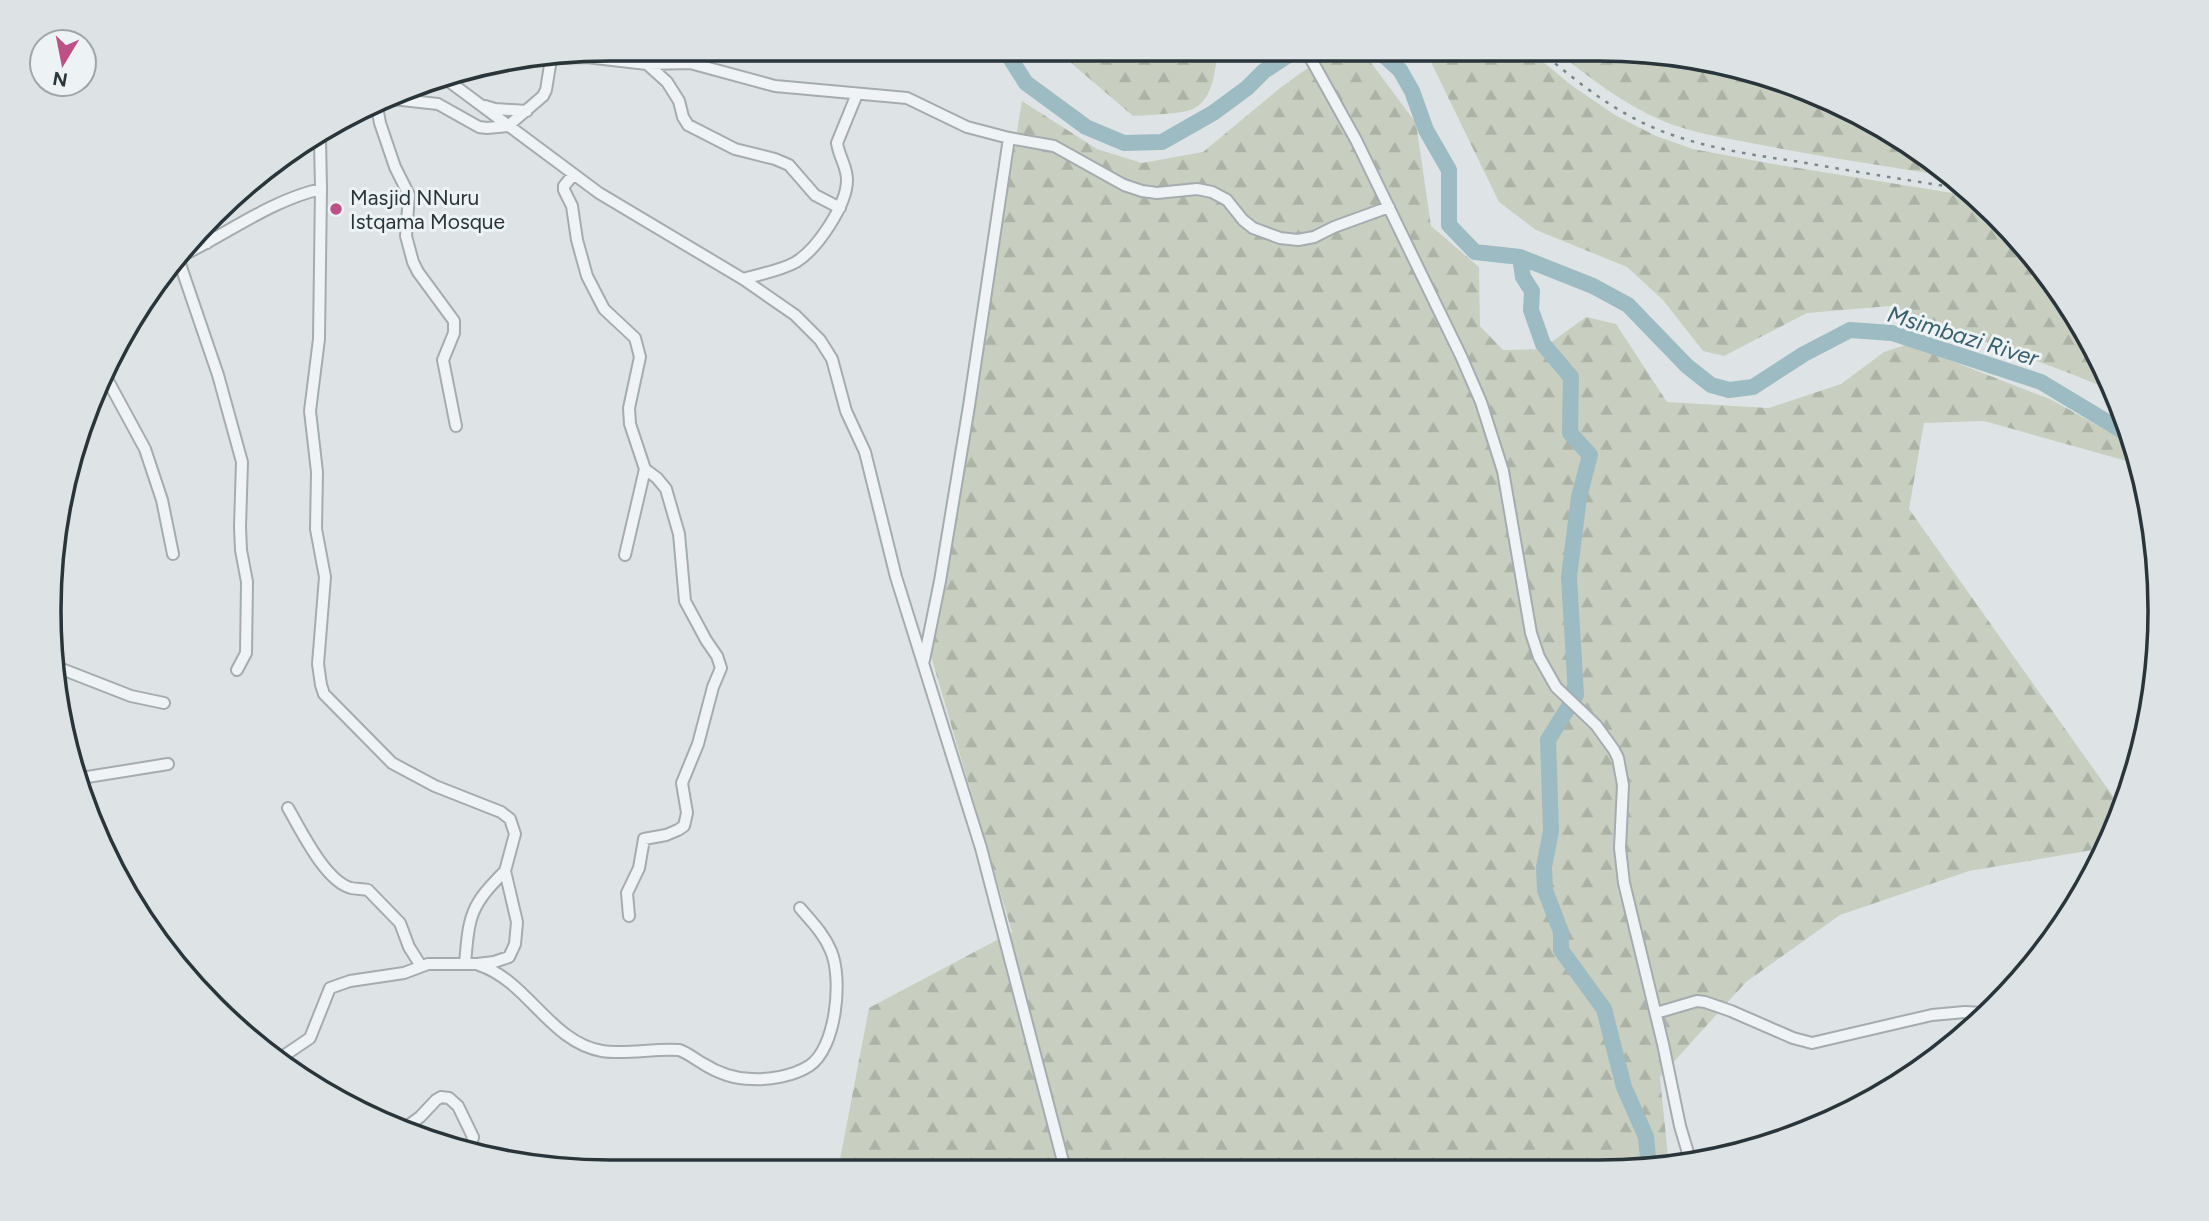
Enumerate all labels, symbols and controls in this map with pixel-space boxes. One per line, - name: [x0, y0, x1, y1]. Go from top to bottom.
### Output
- north arrow: [28, 28, 98, 98]
- text: N: [51, 67, 69, 92]
- place label: Masjid NNuru Istqama Mosque: [350, 185, 505, 234]
- marker: Masjid NNuru Istqama Mosque: [328, 201, 344, 217]
- water label: Msimbazi River: [1884, 300, 2043, 373]

